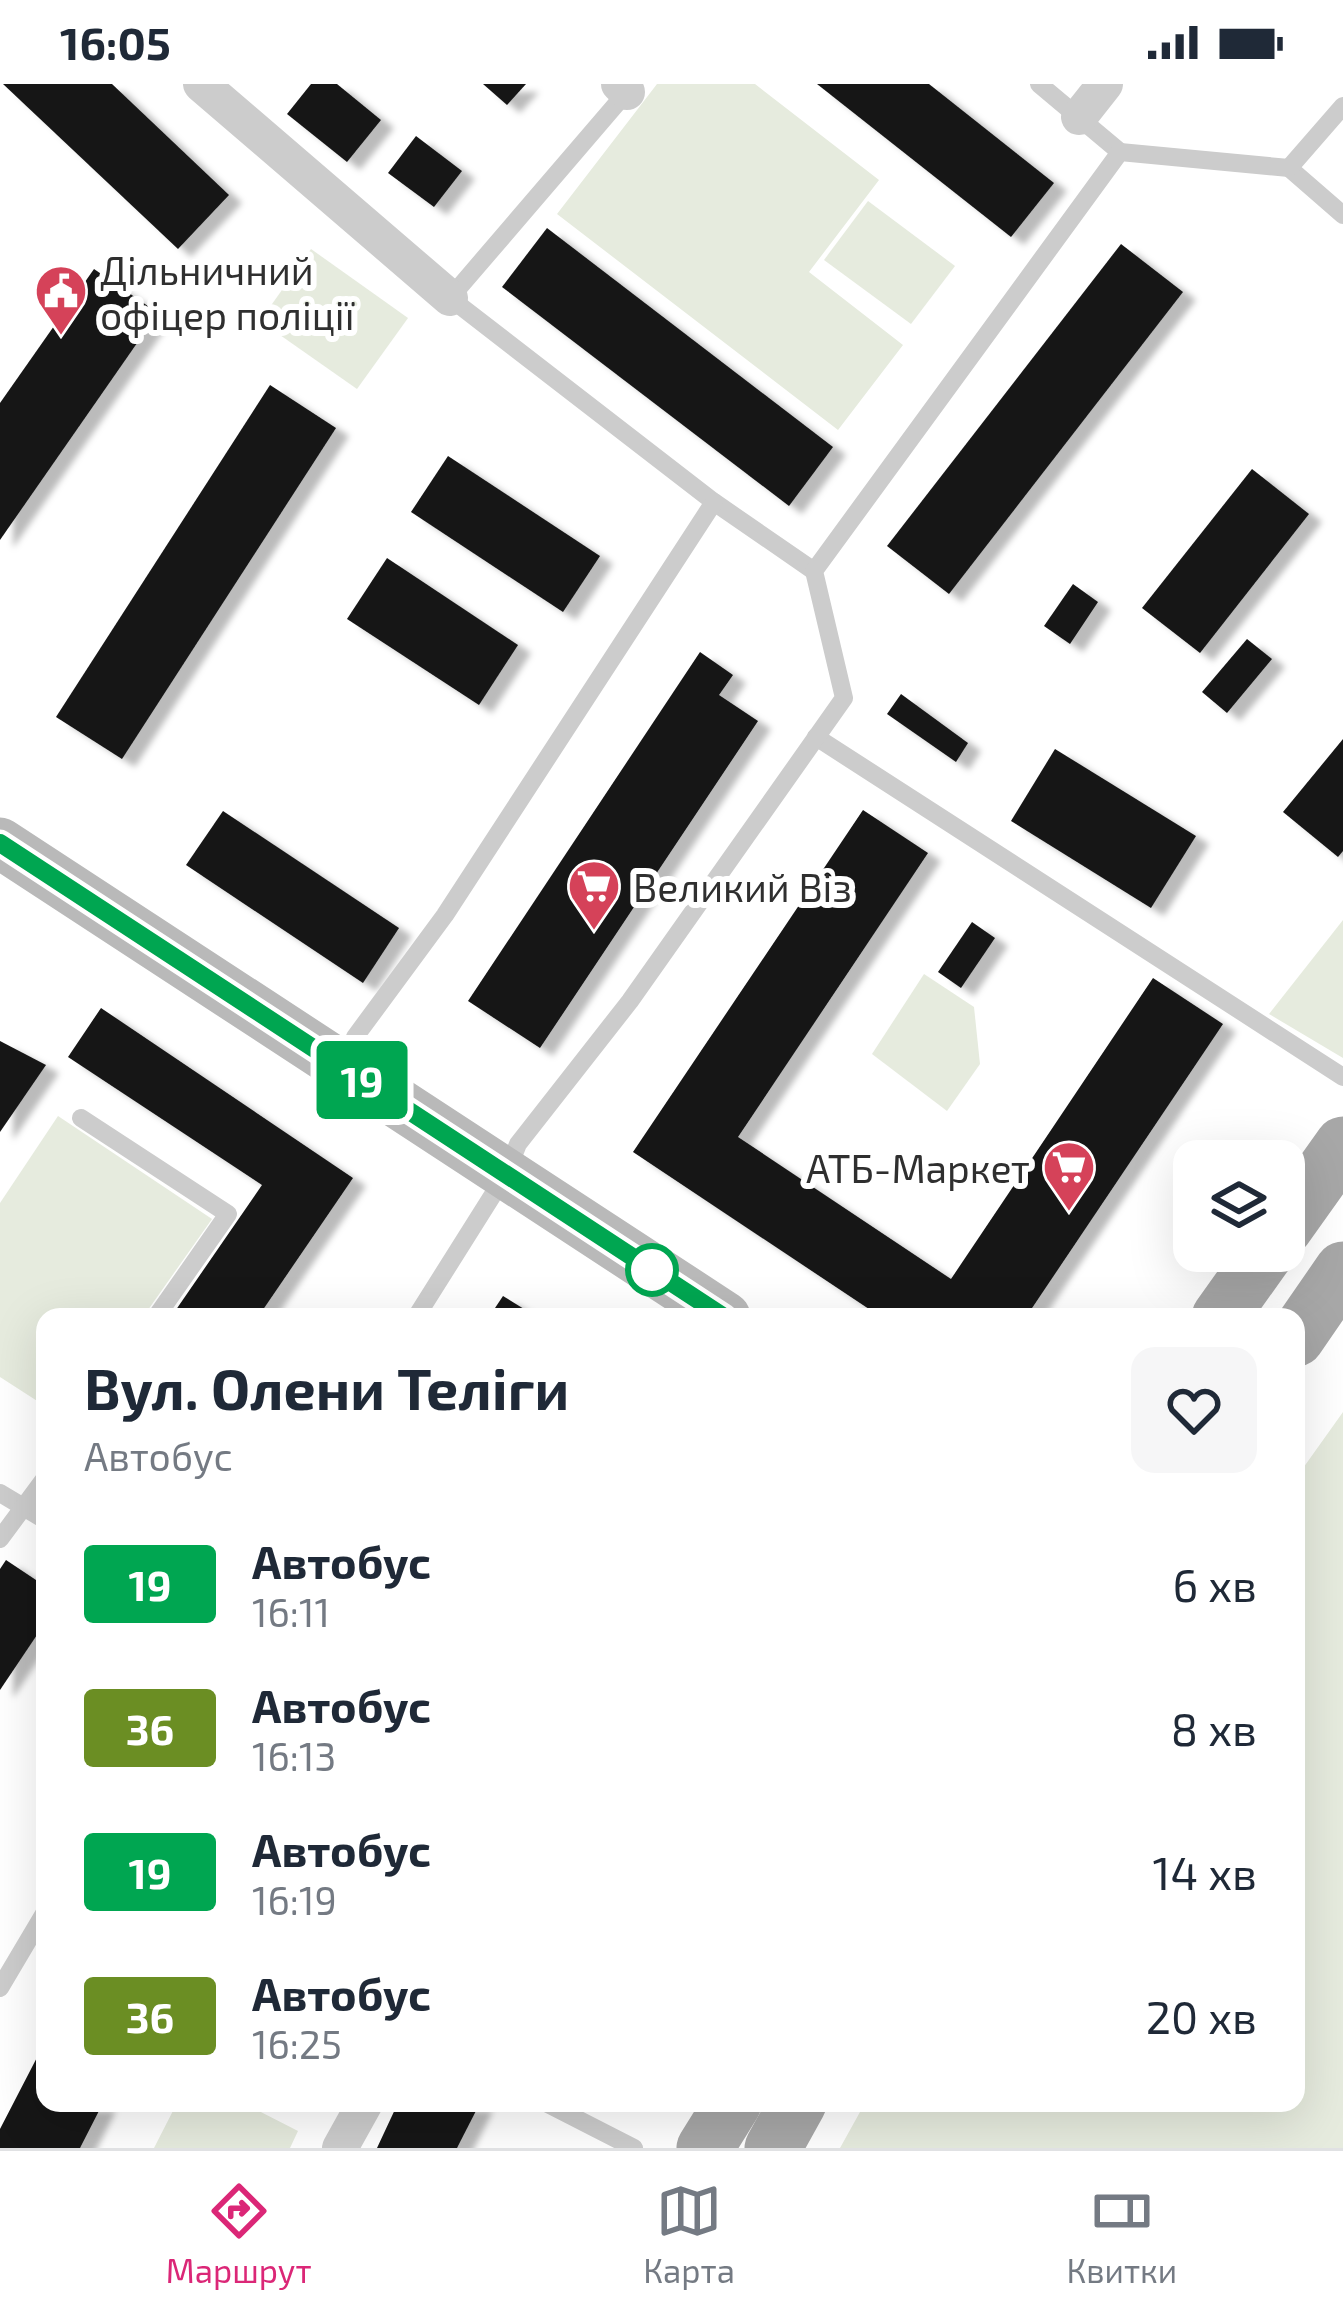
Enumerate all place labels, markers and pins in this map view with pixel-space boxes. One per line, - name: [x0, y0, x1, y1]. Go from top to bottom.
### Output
- place label: Дільничний офіцер поліції: [100, 246, 355, 338]
- public building icon: Дільничний офіцер поліції: [33, 263, 89, 337]
- supermarket icon: Великий Віз: [566, 858, 622, 932]
- place label: Великий Віз: [633, 863, 852, 910]
- supermarket icon: АТБ-Маркет: [1041, 1139, 1097, 1213]
- place label: АТБ-Маркет: [806, 1144, 1030, 1191]
- unlabelled marker: [627, 1245, 677, 1295]

